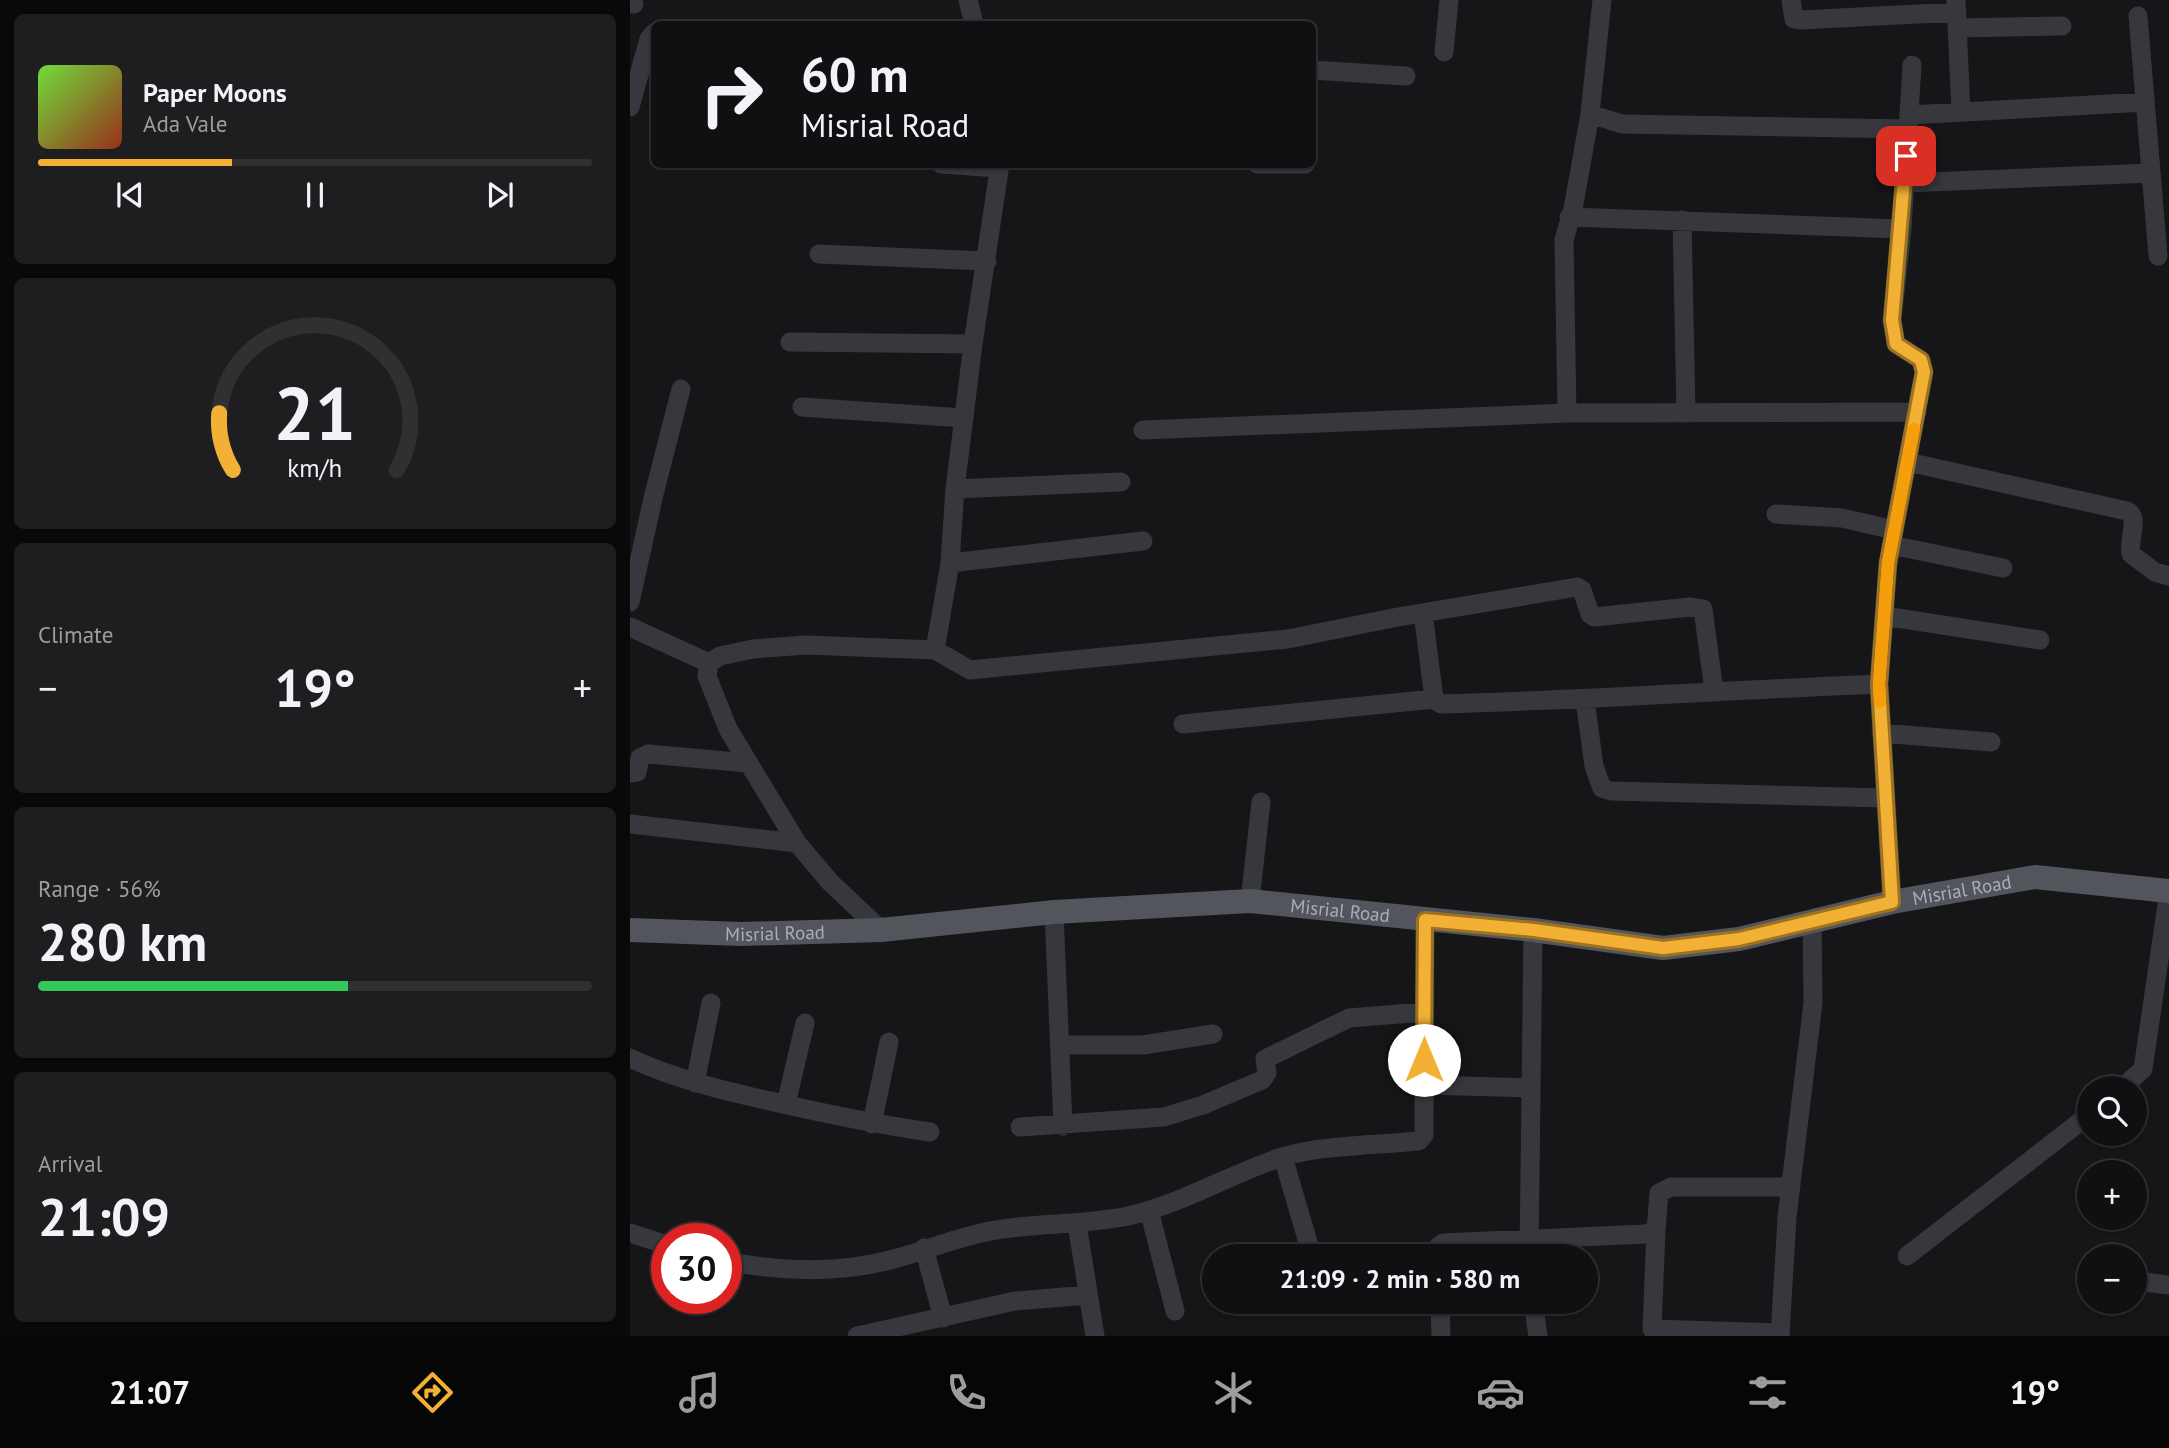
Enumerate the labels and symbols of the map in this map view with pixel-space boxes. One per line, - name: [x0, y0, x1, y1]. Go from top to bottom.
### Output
- pin: [1876, 126, 1936, 186]
- street label: Misrial Road: [1911, 869, 2013, 910]
- street label: Misrial Road: [1289, 893, 1391, 927]
- street label: Misrial Road: [724, 920, 825, 946]
- position arrow: [1387, 1023, 1461, 1097]
- speed limit sign: 30: [651, 1223, 742, 1314]

